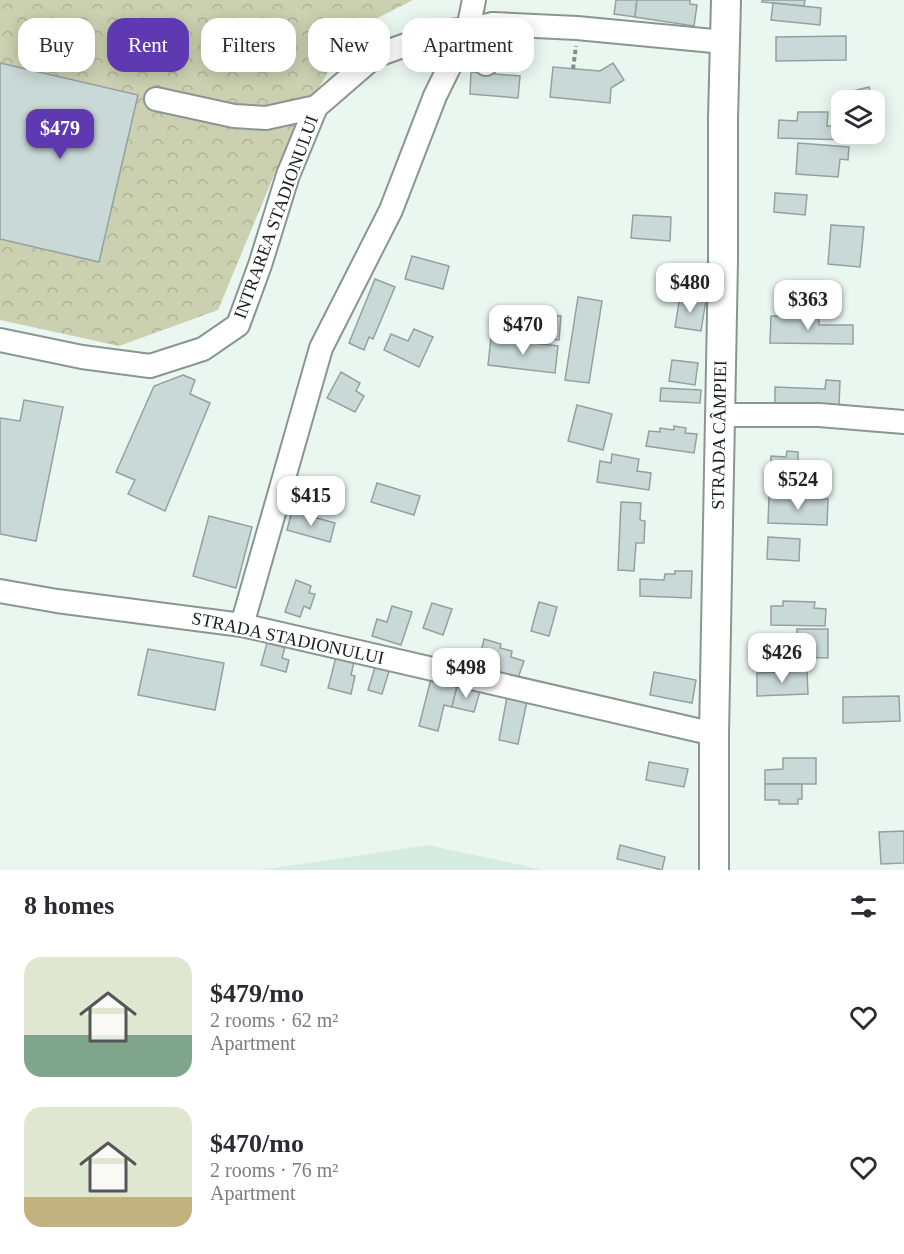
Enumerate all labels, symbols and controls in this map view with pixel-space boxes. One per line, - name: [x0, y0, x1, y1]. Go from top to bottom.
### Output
- chip: Buy: [18, 18, 95, 72]
- chip: Rent: [107, 18, 189, 72]
- chip: Filters: [201, 18, 296, 72]
- chip: New: [308, 18, 390, 72]
- chip: Apartment: [402, 18, 534, 72]
- map controls: [831, 90, 885, 144]
- button: layers: [831, 90, 885, 144]
- pin: $479: [24, 109, 96, 160]
- street label: INTRAREA STADIONULUI: [230, 113, 322, 321]
- text: $479: [40, 117, 80, 139]
- pin: $480: [654, 263, 726, 314]
- text: $480: [670, 271, 710, 293]
- pin: $363: [772, 280, 844, 331]
- text: $363: [788, 288, 828, 310]
- pin: $470: [487, 305, 559, 356]
- text: $470: [503, 313, 543, 335]
- street label: STRADA CÂMPIEI: [707, 360, 730, 510]
- pin: $524: [762, 460, 834, 511]
- text: $524: [778, 468, 818, 490]
- pin: $415: [275, 476, 347, 527]
- text: $415: [291, 484, 331, 506]
- street label: STRADA STADIONULUI: [190, 608, 386, 668]
- pin: $426: [746, 633, 818, 684]
- text: $426: [762, 641, 802, 663]
- pin: $498: [430, 648, 502, 699]
- text: $498: [446, 656, 486, 678]
- icon: filters: [847, 890, 880, 923]
- text: 8 homes: [24, 891, 114, 920]
- text: $479/mo: [210, 979, 304, 1008]
- icon: home: [72, 981, 144, 1053]
- icon: heart: [847, 1001, 880, 1034]
- text: 2 rooms · 62 m²: [210, 1009, 338, 1031]
- text: Apartment: [210, 1032, 296, 1054]
- text: $470/mo: [210, 1129, 304, 1158]
- icon: home: [72, 1131, 144, 1203]
- icon: heart: [847, 1151, 880, 1184]
- text: 2 rooms · 76 m²: [210, 1159, 338, 1181]
- text: Apartment: [210, 1182, 296, 1204]

